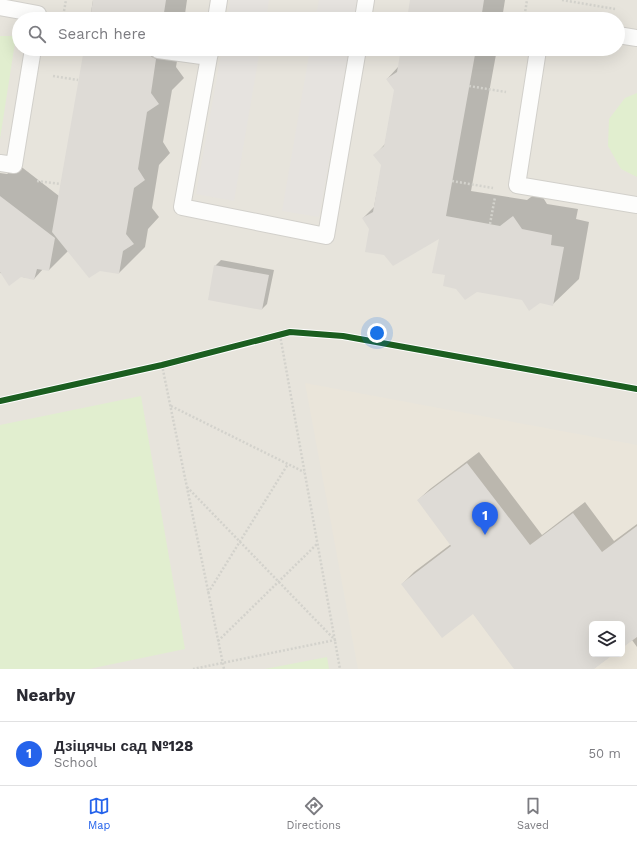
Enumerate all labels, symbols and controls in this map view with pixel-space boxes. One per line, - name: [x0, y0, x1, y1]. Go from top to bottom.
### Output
- search box: [12, 12, 625, 56]
- icon: search: [26, 23, 48, 45]
- text: Search here: [58, 25, 146, 43]
- your location: [367, 323, 387, 343]
- pin: 1: [472, 502, 498, 535]
- map controls: [589, 621, 625, 657]
- button: layers: [589, 621, 625, 657]
- text: Nearby: [16, 685, 75, 705]
- text: Дзіцячы сад №128: [54, 737, 193, 755]
- text: 1: [26, 746, 32, 761]
- text: 50 m: [589, 746, 621, 761]
- text: School: [54, 755, 97, 770]
- tab: Map: [88, 795, 110, 832]
- tab: Directions: [287, 795, 341, 832]
- tab: Saved: [517, 795, 549, 832]

